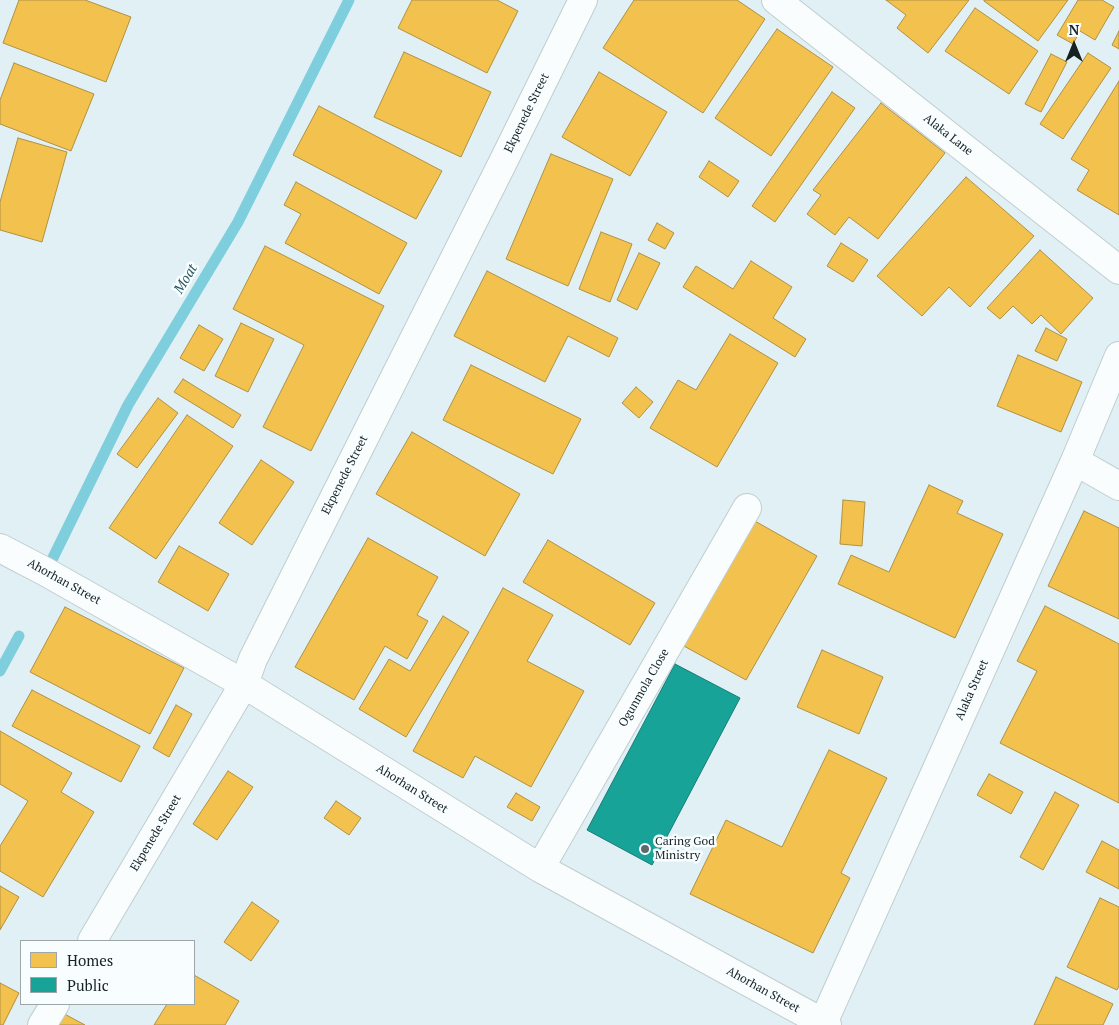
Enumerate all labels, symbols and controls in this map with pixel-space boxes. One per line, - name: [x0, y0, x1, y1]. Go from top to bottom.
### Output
- north arrow: [1049, 20, 1099, 70]
- text: N: [1069, 20, 1079, 39]
- street label: Ekpenede Street: [502, 71, 552, 155]
- street label: Alaka Lane: [920, 111, 976, 159]
- water label: Moat: [171, 261, 201, 297]
- street label: Ekpenede Street: [319, 433, 371, 517]
- street label: Ahorhan Street: [25, 556, 103, 608]
- street label: Ogunmola Close: [616, 646, 672, 730]
- street label: Alaka Street: [952, 657, 992, 723]
- street label: Ahorhan Street: [374, 761, 450, 817]
- street label: Ekpenede Street: [127, 792, 185, 874]
- place label: Caring God Ministry: [655, 835, 715, 863]
- marker: Caring God Ministry: [639, 843, 651, 855]
- legend: [20, 940, 195, 1005]
- text: Homes: [67, 950, 113, 970]
- street label: Ahorhan Street: [724, 964, 802, 1016]
- text: Public: [67, 975, 109, 995]

